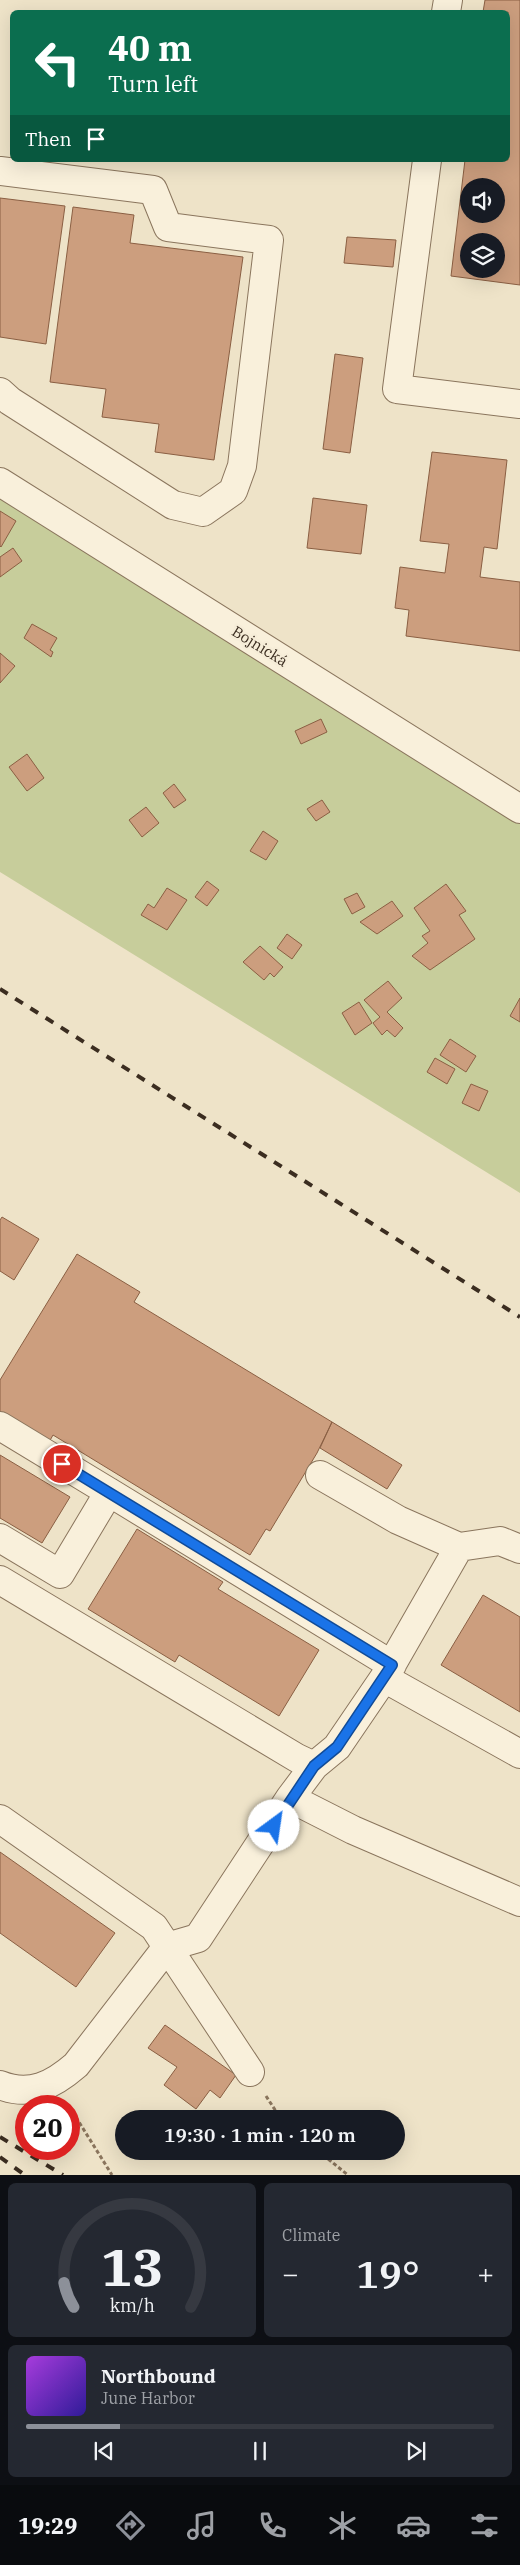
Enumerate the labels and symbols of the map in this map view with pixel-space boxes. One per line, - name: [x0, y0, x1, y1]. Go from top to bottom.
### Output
- street label: Bojnická: [229, 621, 291, 671]
- pin: [41, 1443, 83, 1485]
- position arrow: [247, 1799, 299, 1851]
- speed limit sign: 20: [15, 2095, 80, 2160]

